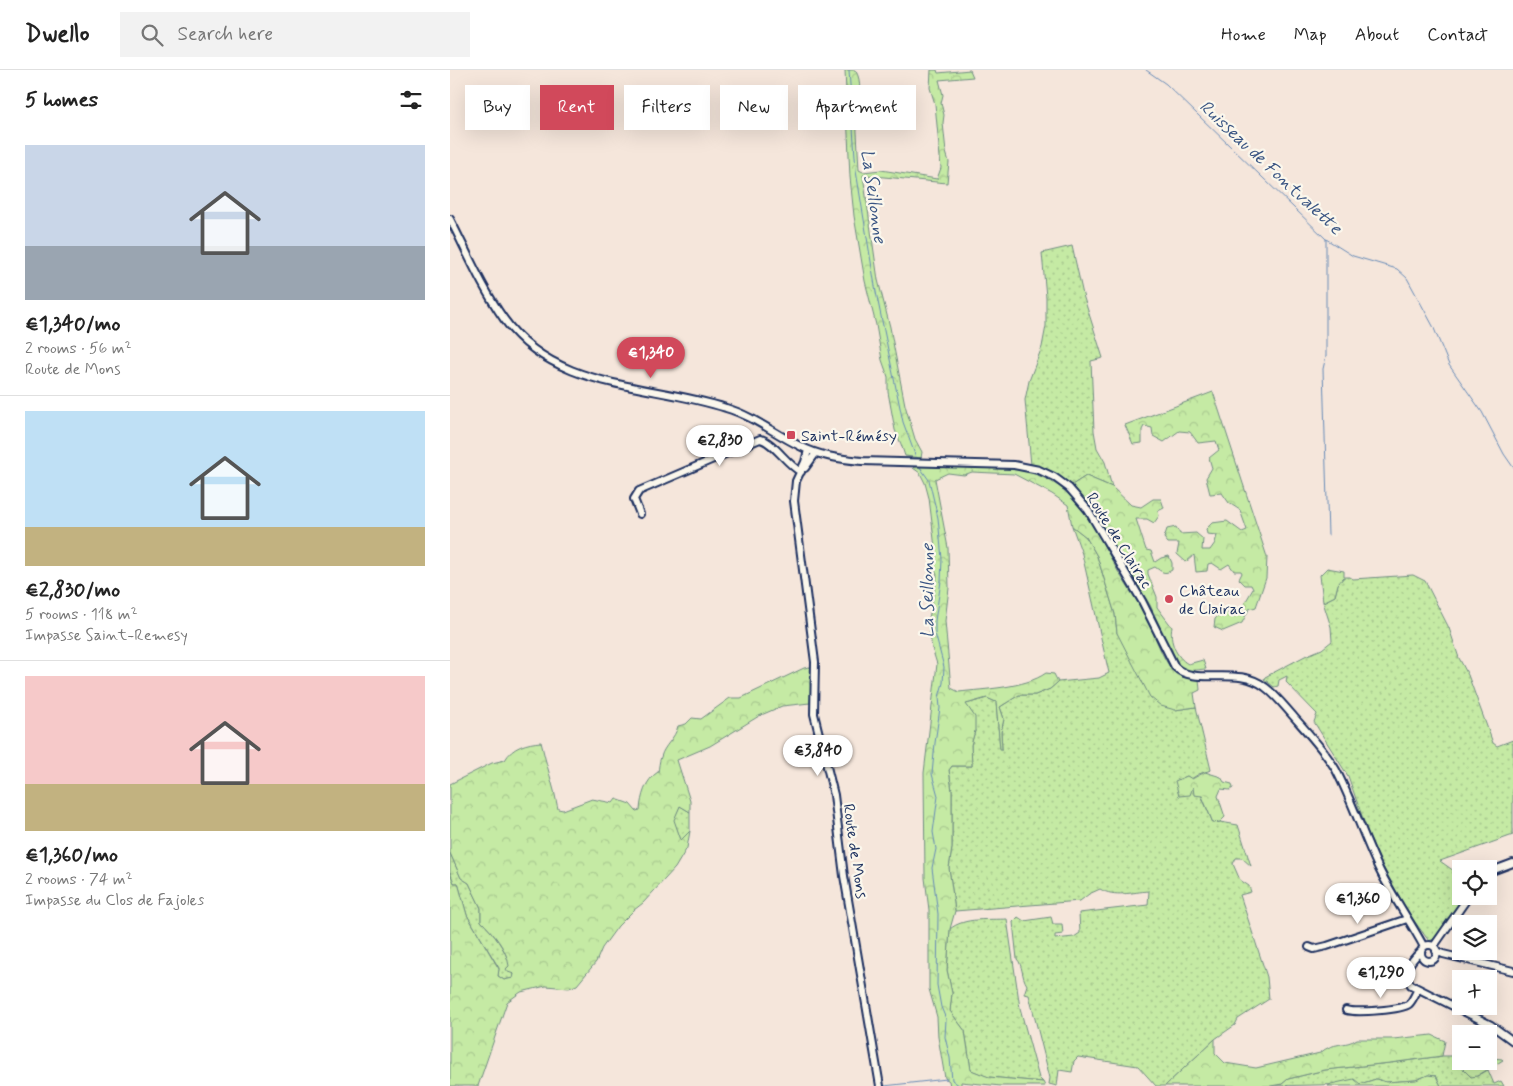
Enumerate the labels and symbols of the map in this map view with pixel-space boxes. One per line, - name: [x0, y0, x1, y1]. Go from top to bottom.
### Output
- water label: Ruisseau de Fontvalette: [1194, 95, 1348, 241]
- water label: La Seillonne: [855, 148, 892, 245]
- pin: €1,340: [610, 336, 692, 379]
- pin: €2,830: [679, 424, 761, 467]
- place label: Saint-Rémésy: [801, 426, 897, 447]
- marker: Saint-Rémésy: [785, 429, 797, 441]
- street label: Route de Clairac: [1081, 489, 1157, 593]
- water label: La Seillonne: [916, 543, 940, 638]
- place label: Château de Clairac: [1179, 581, 1245, 620]
- marker: Château de Clairac: [1163, 593, 1175, 605]
- pin: €3,840: [777, 734, 859, 777]
- street label: Route de Mons: [837, 802, 872, 900]
- pin: €1,360: [1317, 882, 1399, 925]
- pin: €1,290: [1340, 956, 1422, 999]

